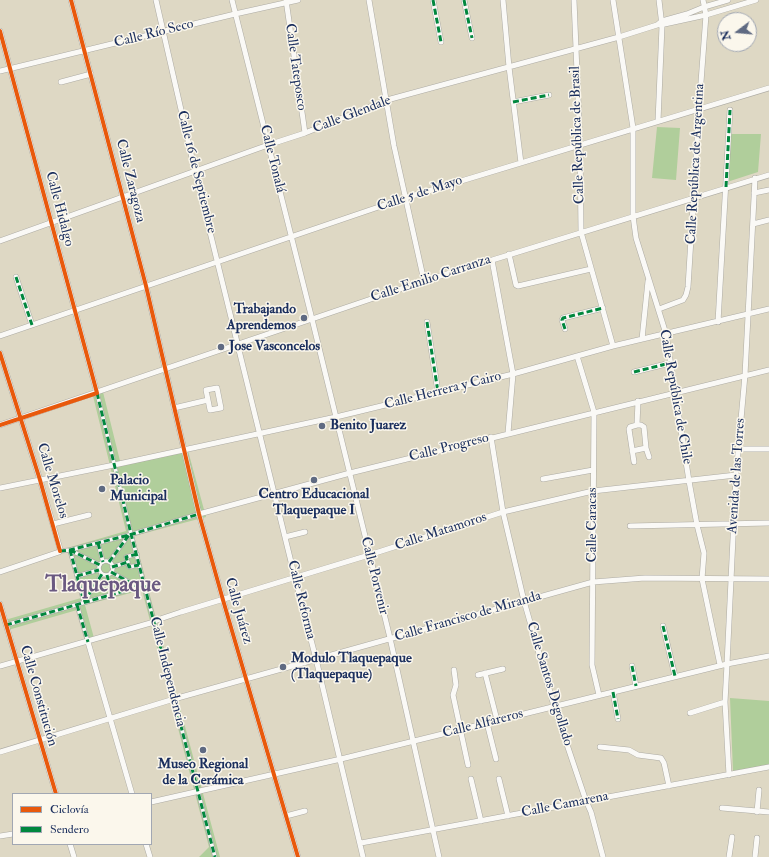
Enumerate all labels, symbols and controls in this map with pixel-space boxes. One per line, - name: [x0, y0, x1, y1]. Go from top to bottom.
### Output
- north arrow: [717, 12, 757, 52]
- street label: Calle Río Seco: [113, 16, 195, 52]
- street label: Calle Tateposco: [281, 22, 309, 112]
- text: N: [718, 29, 734, 42]
- street label: Calle República de Brasil: [567, 66, 589, 204]
- street label: Calle República de Argentina: [683, 83, 709, 245]
- street label: Calle Glendale: [311, 92, 393, 138]
- street label: Calle 16 de Septiembre: [173, 109, 219, 235]
- street label: Calle Tonalá: [255, 123, 289, 195]
- street label: Calle Zaragoza: [112, 138, 148, 224]
- street label: Calle Hidalgo: [41, 170, 77, 248]
- street label: Calle 5 de Mayo: [375, 172, 465, 216]
- street label: Calle Emilio Carranza: [369, 252, 493, 306]
- place label: Trabajando Aprendemos: [227, 302, 296, 334]
- marker: Trabajando Aprendemos: [299, 313, 309, 323]
- street label: Calle República de Chile: [655, 328, 695, 466]
- place label: Jose Vasconcelos: [229, 339, 320, 355]
- marker: Jose Vasconcelos: [216, 342, 226, 352]
- street label: Calle Herrera y Cairo: [383, 368, 503, 414]
- place label: Benito Juarez: [330, 418, 406, 434]
- street label: Avenida de las Torres: [725, 418, 749, 534]
- marker: Benito Juarez: [317, 421, 327, 431]
- street label: Calle Progreso: [408, 430, 490, 466]
- street label: Calle Morelos: [33, 441, 71, 521]
- place label: Palacio Municipal: [110, 473, 167, 506]
- marker: Centro Educacional Tlaquepaque I: [309, 475, 319, 485]
- marker: Palacio Municipal: [97, 484, 107, 494]
- place label: Centro Educacional Tlaquepaque I: [259, 487, 369, 520]
- street label: Calle Caracas: [585, 488, 601, 562]
- street label: Calle Matamoros: [393, 509, 489, 555]
- street label: Calle Porvenir: [356, 535, 392, 617]
- street label: Calle Reforma: [283, 559, 319, 641]
- district label: Tlaquepaque: [45, 573, 161, 599]
- street label: Calle Juárez: [221, 576, 255, 646]
- street label: Calle Francisco de Miranda: [393, 588, 543, 646]
- street label: Calle Independencia: [145, 615, 189, 729]
- street label: Calle Santos Degollado: [522, 620, 576, 748]
- street label: Calle Constitución: [16, 644, 60, 748]
- place label: Modulo Tlaquepaque (Tlaquepaque): [291, 651, 412, 684]
- marker: Modulo Tlaquepaque (Tlaquepaque): [278, 662, 288, 672]
- street label: Calle Alfareros: [441, 706, 525, 742]
- marker: Museo Regional de la Cerámica: [198, 745, 208, 755]
- place label: Museo Regional de la Cerámica: [158, 757, 248, 790]
- street label: Calle Camarena: [520, 788, 610, 822]
- legend: [12, 793, 152, 845]
- text: Ciclovía: [50, 802, 89, 817]
- text: Sendero: [50, 822, 89, 837]

